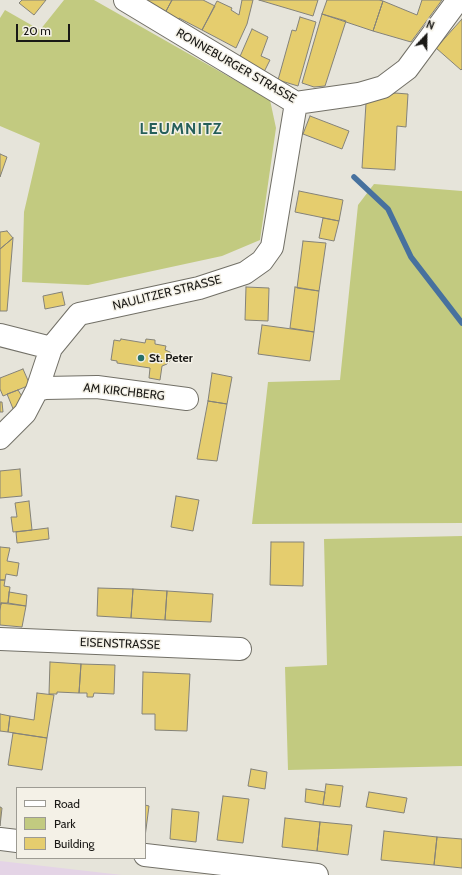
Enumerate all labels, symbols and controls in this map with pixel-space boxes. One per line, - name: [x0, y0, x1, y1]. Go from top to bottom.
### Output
- scale bar: [18, 16, 72, 42]
- north arrow: [406, 16, 446, 56]
- text: N: [424, 17, 437, 33]
- text: 20 m: [23, 23, 51, 38]
- street label: RONNEBURGER STRASSE: [173, 26, 299, 106]
- district label: LEUMNITZ: [139, 119, 223, 139]
- street label: NAULITZER STRASSE: [111, 273, 223, 313]
- place label: St. Peter: [149, 351, 193, 365]
- marker: St. Peter: [136, 353, 146, 363]
- street label: AM KIRCHBERG: [83, 381, 165, 403]
- street label: EISENSTRASSE: [80, 635, 160, 653]
- legend: [16, 787, 146, 859]
- text: Road: [54, 796, 80, 811]
- text: Park: [54, 816, 76, 831]
- text: Building: [54, 836, 95, 851]

